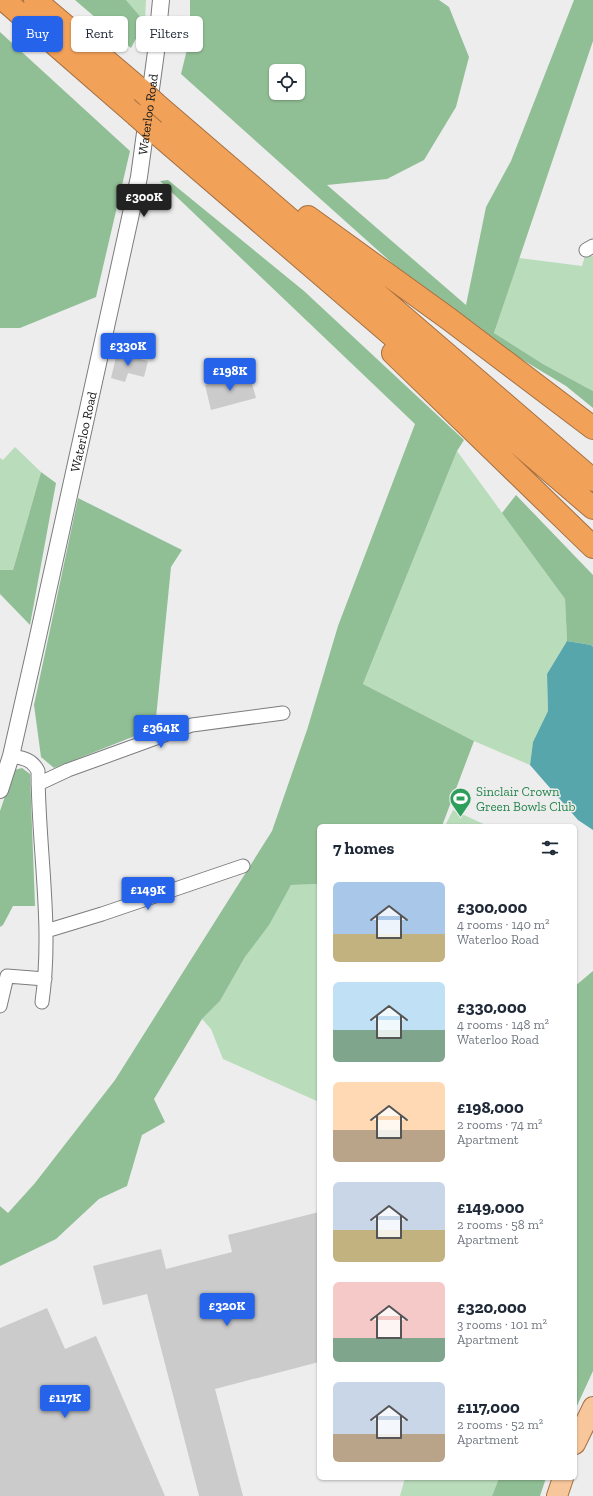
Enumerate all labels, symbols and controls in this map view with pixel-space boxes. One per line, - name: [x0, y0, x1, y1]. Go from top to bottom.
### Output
- chip: Buy: [12, 16, 63, 52]
- chip: Rent: [71, 16, 128, 52]
- chip: Filters: [136, 16, 203, 52]
- map controls: [269, 64, 305, 100]
- button: locate: [269, 64, 305, 100]
- street label: Waterloo Road: [135, 73, 161, 156]
- pin: £300K: [116, 184, 172, 218]
- text: £300K: [125, 189, 163, 204]
- pin: £330K: [100, 333, 156, 367]
- text: £330K: [110, 338, 146, 353]
- pin: £198K: [202, 358, 258, 392]
- text: £198K: [213, 363, 247, 378]
- street label: Waterloo Road: [67, 390, 100, 473]
- pin: £364K: [133, 715, 189, 749]
- text: £364K: [143, 720, 179, 735]
- place label: Sinclair Crown Green Bowls Club: [476, 784, 576, 814]
- sports icon: Sinclair Crown Green Bowls Club: [447, 785, 473, 818]
- icon: filters: [539, 837, 561, 859]
- text: 7 homes: [333, 838, 394, 858]
- pin: £149K: [120, 877, 176, 911]
- text: £149K: [131, 882, 165, 897]
- text: £300,000: [457, 897, 527, 917]
- icon: home: [365, 898, 413, 946]
- text: 4 rooms · 140 m²: [457, 917, 550, 932]
- text: Waterloo Road: [457, 932, 539, 947]
- text: £330,000: [457, 997, 526, 1017]
- icon: home: [365, 998, 413, 1046]
- text: 4 rooms · 148 m²: [457, 1017, 549, 1032]
- text: Waterloo Road: [457, 1032, 539, 1047]
- text: £198,000: [457, 1097, 524, 1117]
- icon: home: [365, 1098, 413, 1146]
- text: 2 rooms · 74 m²: [457, 1117, 543, 1132]
- text: Apartment: [457, 1132, 519, 1147]
- text: £149,000: [457, 1197, 524, 1217]
- icon: home: [365, 1198, 413, 1246]
- text: 2 rooms · 58 m²: [457, 1217, 543, 1232]
- text: Apartment: [457, 1232, 519, 1247]
- pin: £320K: [199, 1293, 255, 1327]
- text: £320,000: [457, 1297, 527, 1317]
- text: £320K: [209, 1298, 245, 1313]
- icon: home: [365, 1298, 413, 1346]
- text: 3 rooms · 101 m²: [457, 1317, 547, 1332]
- text: Apartment: [457, 1332, 519, 1347]
- pin: £117K: [37, 1385, 93, 1419]
- text: £117K: [49, 1390, 81, 1405]
- text: £117,000: [457, 1397, 520, 1417]
- icon: home: [365, 1398, 413, 1446]
- text: 2 rooms · 52 m²: [457, 1417, 543, 1432]
- text: Apartment: [457, 1432, 519, 1447]

